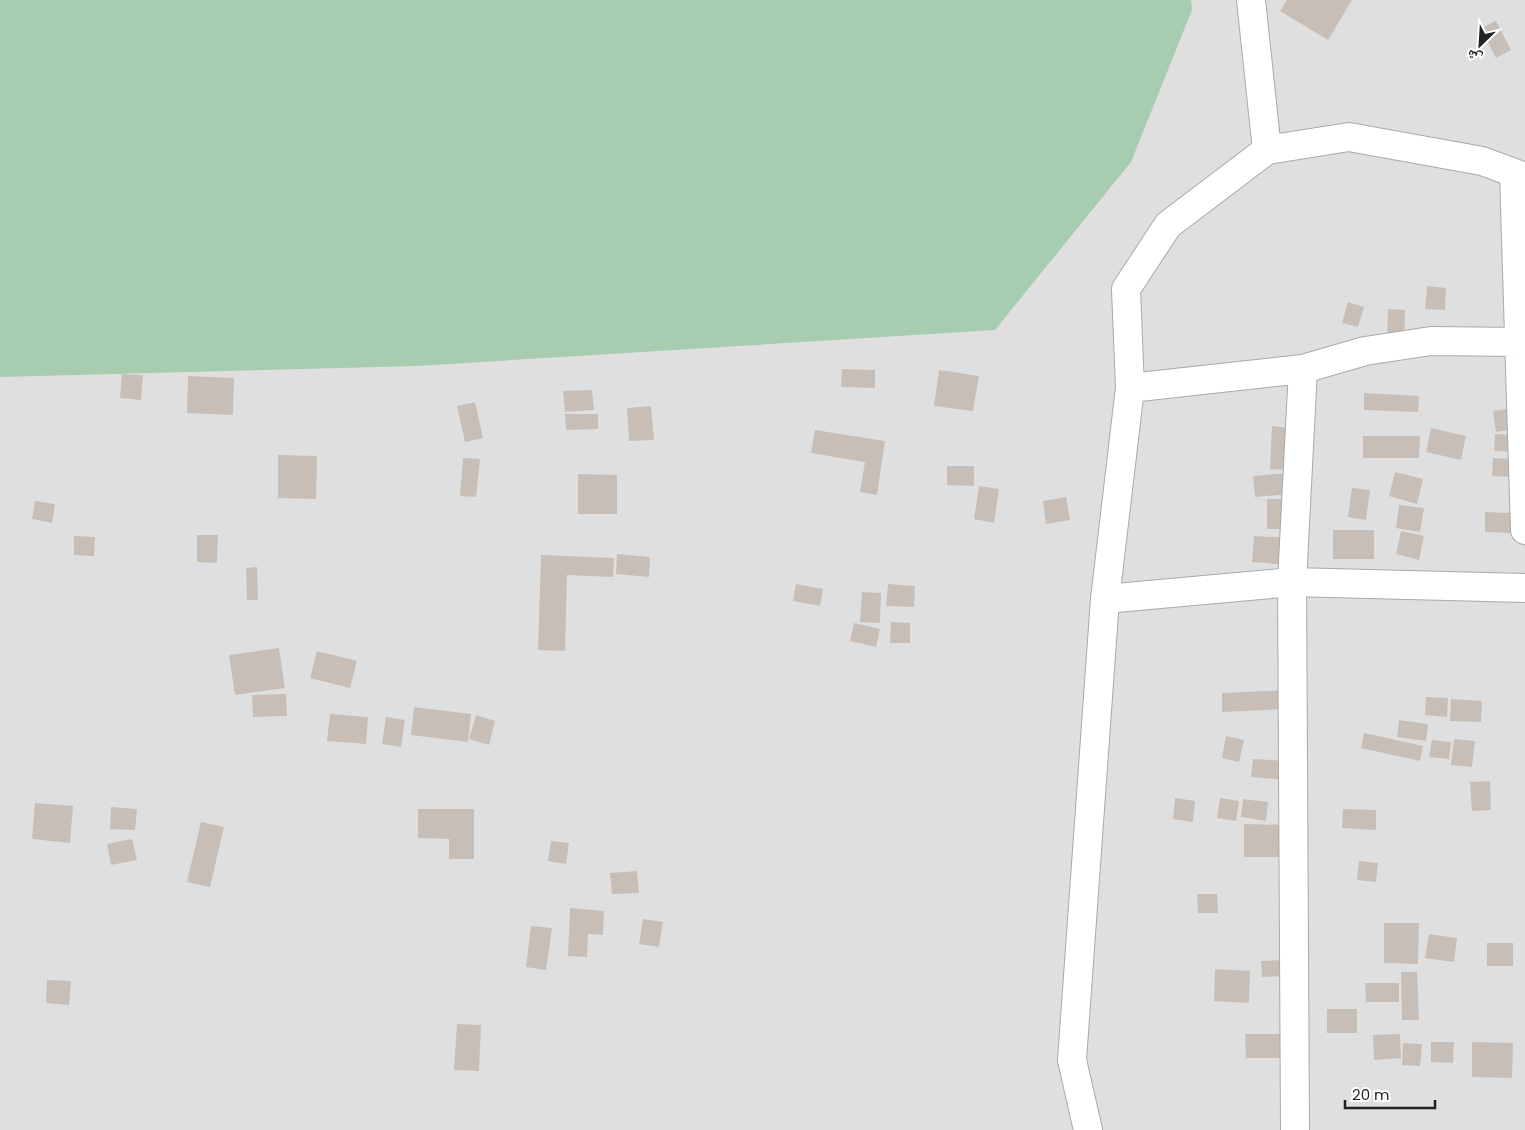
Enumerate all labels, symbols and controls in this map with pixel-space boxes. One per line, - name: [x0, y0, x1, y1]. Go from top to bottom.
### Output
- north arrow: [1455, 20, 1505, 70]
- text: ش: [1463, 45, 1485, 69]
- scale bar: [1345, 1078, 1435, 1110]
- text: 20 m: [1352, 1084, 1390, 1105]

